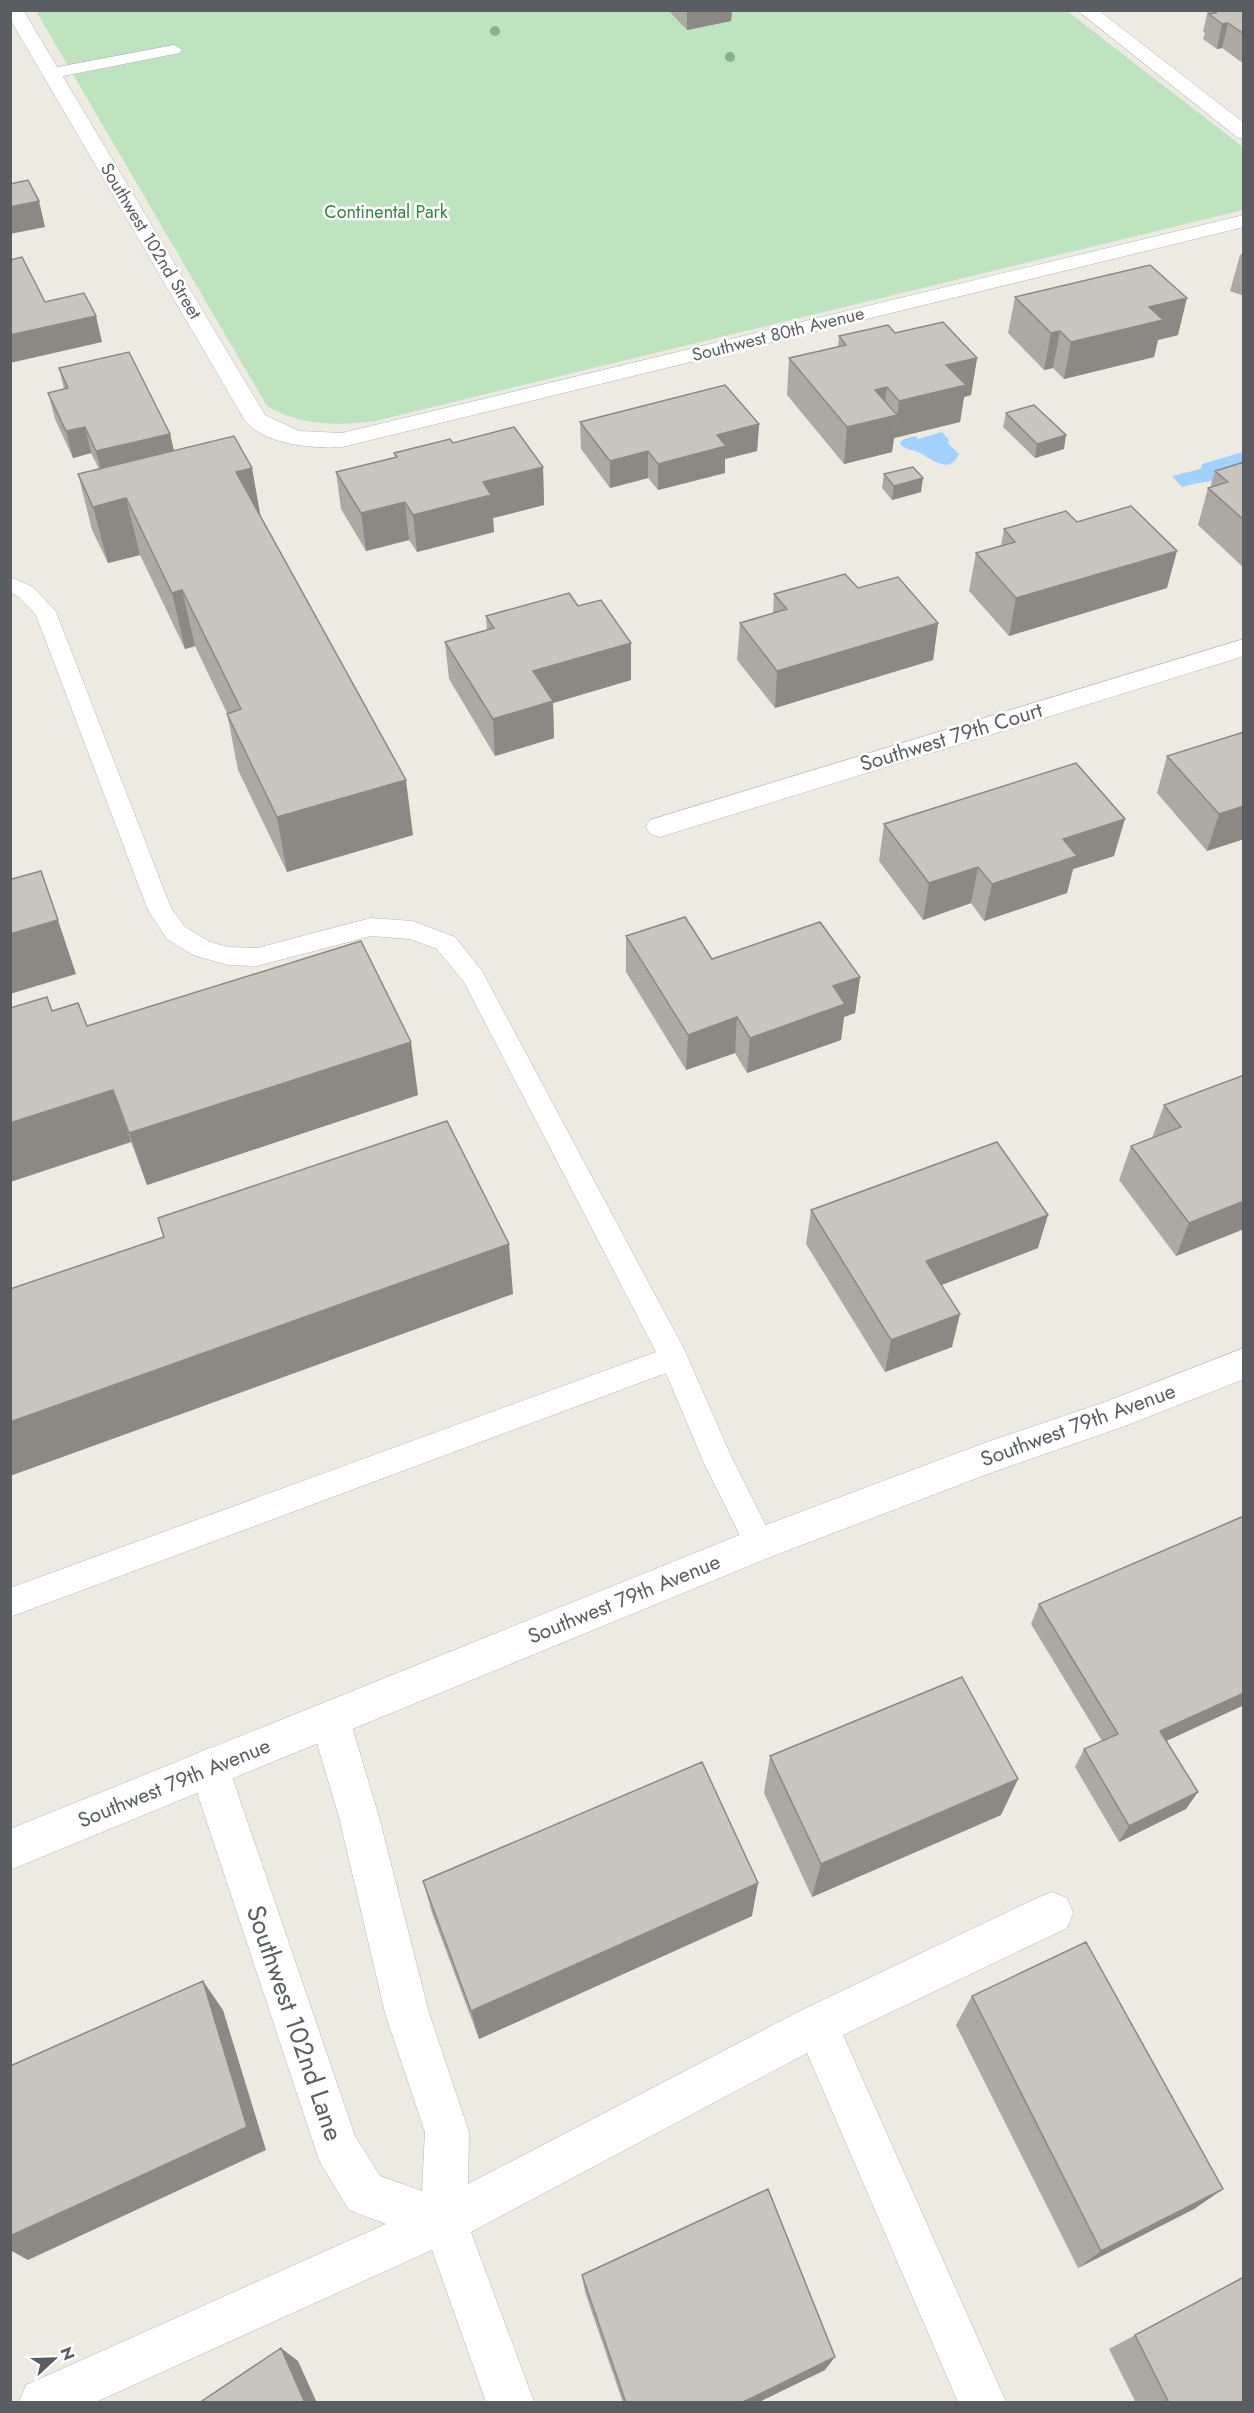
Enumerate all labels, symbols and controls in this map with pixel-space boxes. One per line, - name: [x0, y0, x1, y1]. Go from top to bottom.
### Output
- street label: Southwest 102nd Street: [94, 158, 208, 325]
- park label: Continental Park: [324, 199, 448, 225]
- street label: Southwest 80th Avenue: [689, 300, 867, 368]
- street label: Southwest 79th Court: [856, 695, 1046, 779]
- street label: Southwest 79th Avenue: [976, 1376, 1180, 1474]
- street label: Southwest 79th Avenue: [523, 1547, 725, 1651]
- street label: Southwest 79th Avenue: [73, 1731, 275, 1835]
- street label: Southwest 102nd Lane: [237, 1900, 353, 2146]
- north arrow: [24, 2329, 84, 2389]
- text: N: [54, 2343, 80, 2364]

